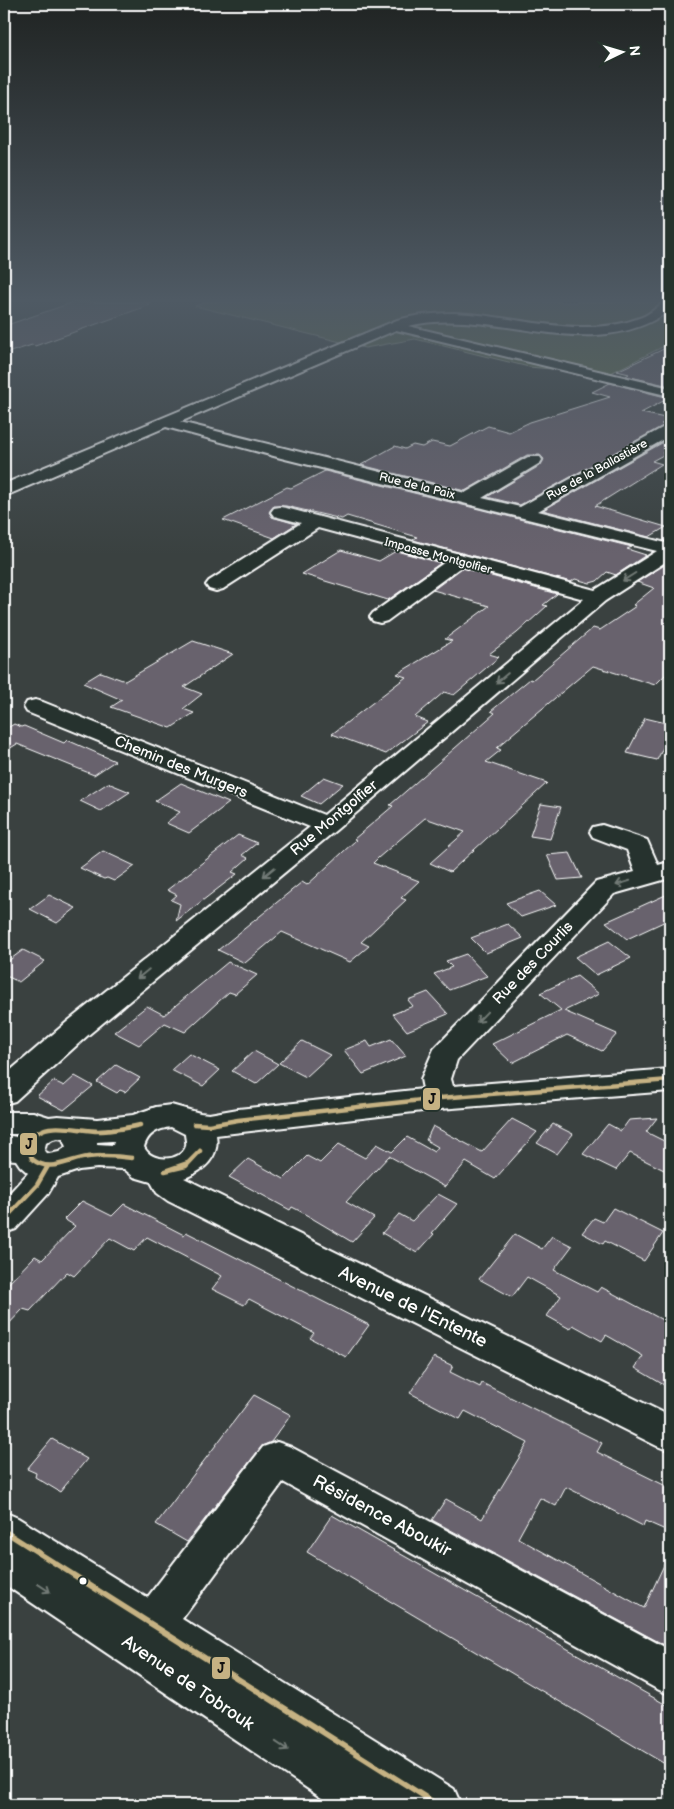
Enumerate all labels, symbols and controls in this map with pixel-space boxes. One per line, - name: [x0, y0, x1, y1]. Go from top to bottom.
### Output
- north arrow: [596, 28, 646, 78]
- text: N: [626, 45, 643, 57]
- street label: Rue de la Ballastière: [544, 436, 650, 504]
- street label: Rue de la Paix: [377, 469, 457, 503]
- street label: Impasse Montgolfier: [383, 534, 494, 578]
- one-way arrow: [622, 572, 636, 583]
- one-way arrow: [495, 672, 508, 684]
- street label: Chemin des Murgers: [112, 732, 251, 803]
- street label: Rue Montgolfier: [286, 776, 382, 860]
- one-way arrow: [263, 866, 276, 877]
- one-way arrow: [615, 878, 631, 888]
- street label: Rue des Courlis: [489, 917, 578, 1008]
- one-way arrow: [137, 969, 150, 980]
- one-way arrow: [475, 1011, 488, 1023]
- line badge: J: [422, 1087, 441, 1111]
- text: J: [428, 1091, 436, 1108]
- line badge: J: [19, 1132, 38, 1156]
- text: J: [25, 1136, 33, 1153]
- street label: Avenue de l'Entente: [335, 1262, 491, 1352]
- street label: Résidence Aboukir: [309, 1471, 455, 1562]
- unlabelled marker: [78, 1576, 88, 1586]
- one-way arrow: [37, 1583, 51, 1593]
- street label: Avenue de Tobrouk: [118, 1631, 258, 1735]
- line badge: J: [211, 1656, 231, 1680]
- text: J: [217, 1660, 225, 1677]
- one-way arrow: [274, 1741, 288, 1751]

